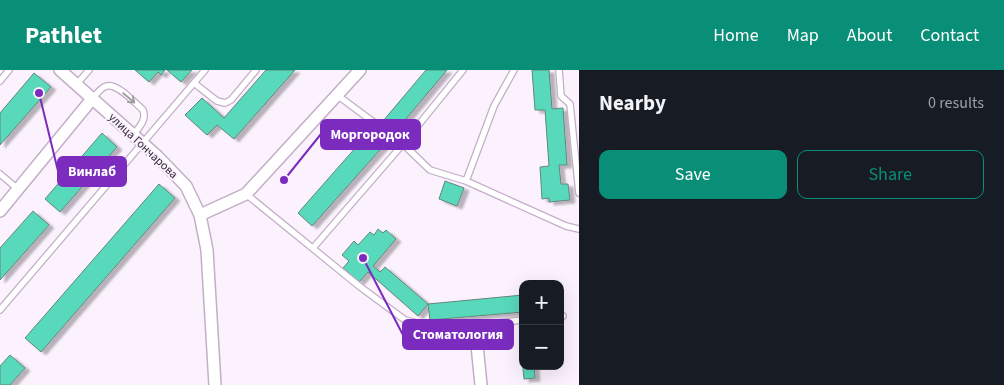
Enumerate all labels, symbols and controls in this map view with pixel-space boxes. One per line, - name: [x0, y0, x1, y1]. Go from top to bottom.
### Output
- text: Pathlet: [25, 18, 102, 53]
- text: Home: [713, 23, 759, 48]
- text: Map: [787, 23, 819, 48]
- text: About: [847, 23, 892, 48]
- text: Contact: [920, 23, 979, 48]
- text: Nearby: [599, 88, 666, 118]
- text: 0 results: [928, 92, 984, 114]
- one-way arrow: [123, 93, 136, 104]
- street label: улица Гончарова: [105, 109, 181, 183]
- callout: Моргородок: [321, 120, 420, 149]
- text: Моргородок: [330, 125, 410, 145]
- button: Save: [599, 150, 787, 199]
- button: Share: [797, 150, 984, 199]
- callout: Винлаб: [58, 157, 126, 186]
- text: Винлаб: [68, 162, 116, 182]
- map controls: [519, 280, 564, 370]
- button: +: [519, 280, 564, 325]
- callout: Стоматология: [403, 320, 513, 349]
- text: Стоматология: [413, 325, 503, 345]
- button: −: [519, 325, 564, 370]

